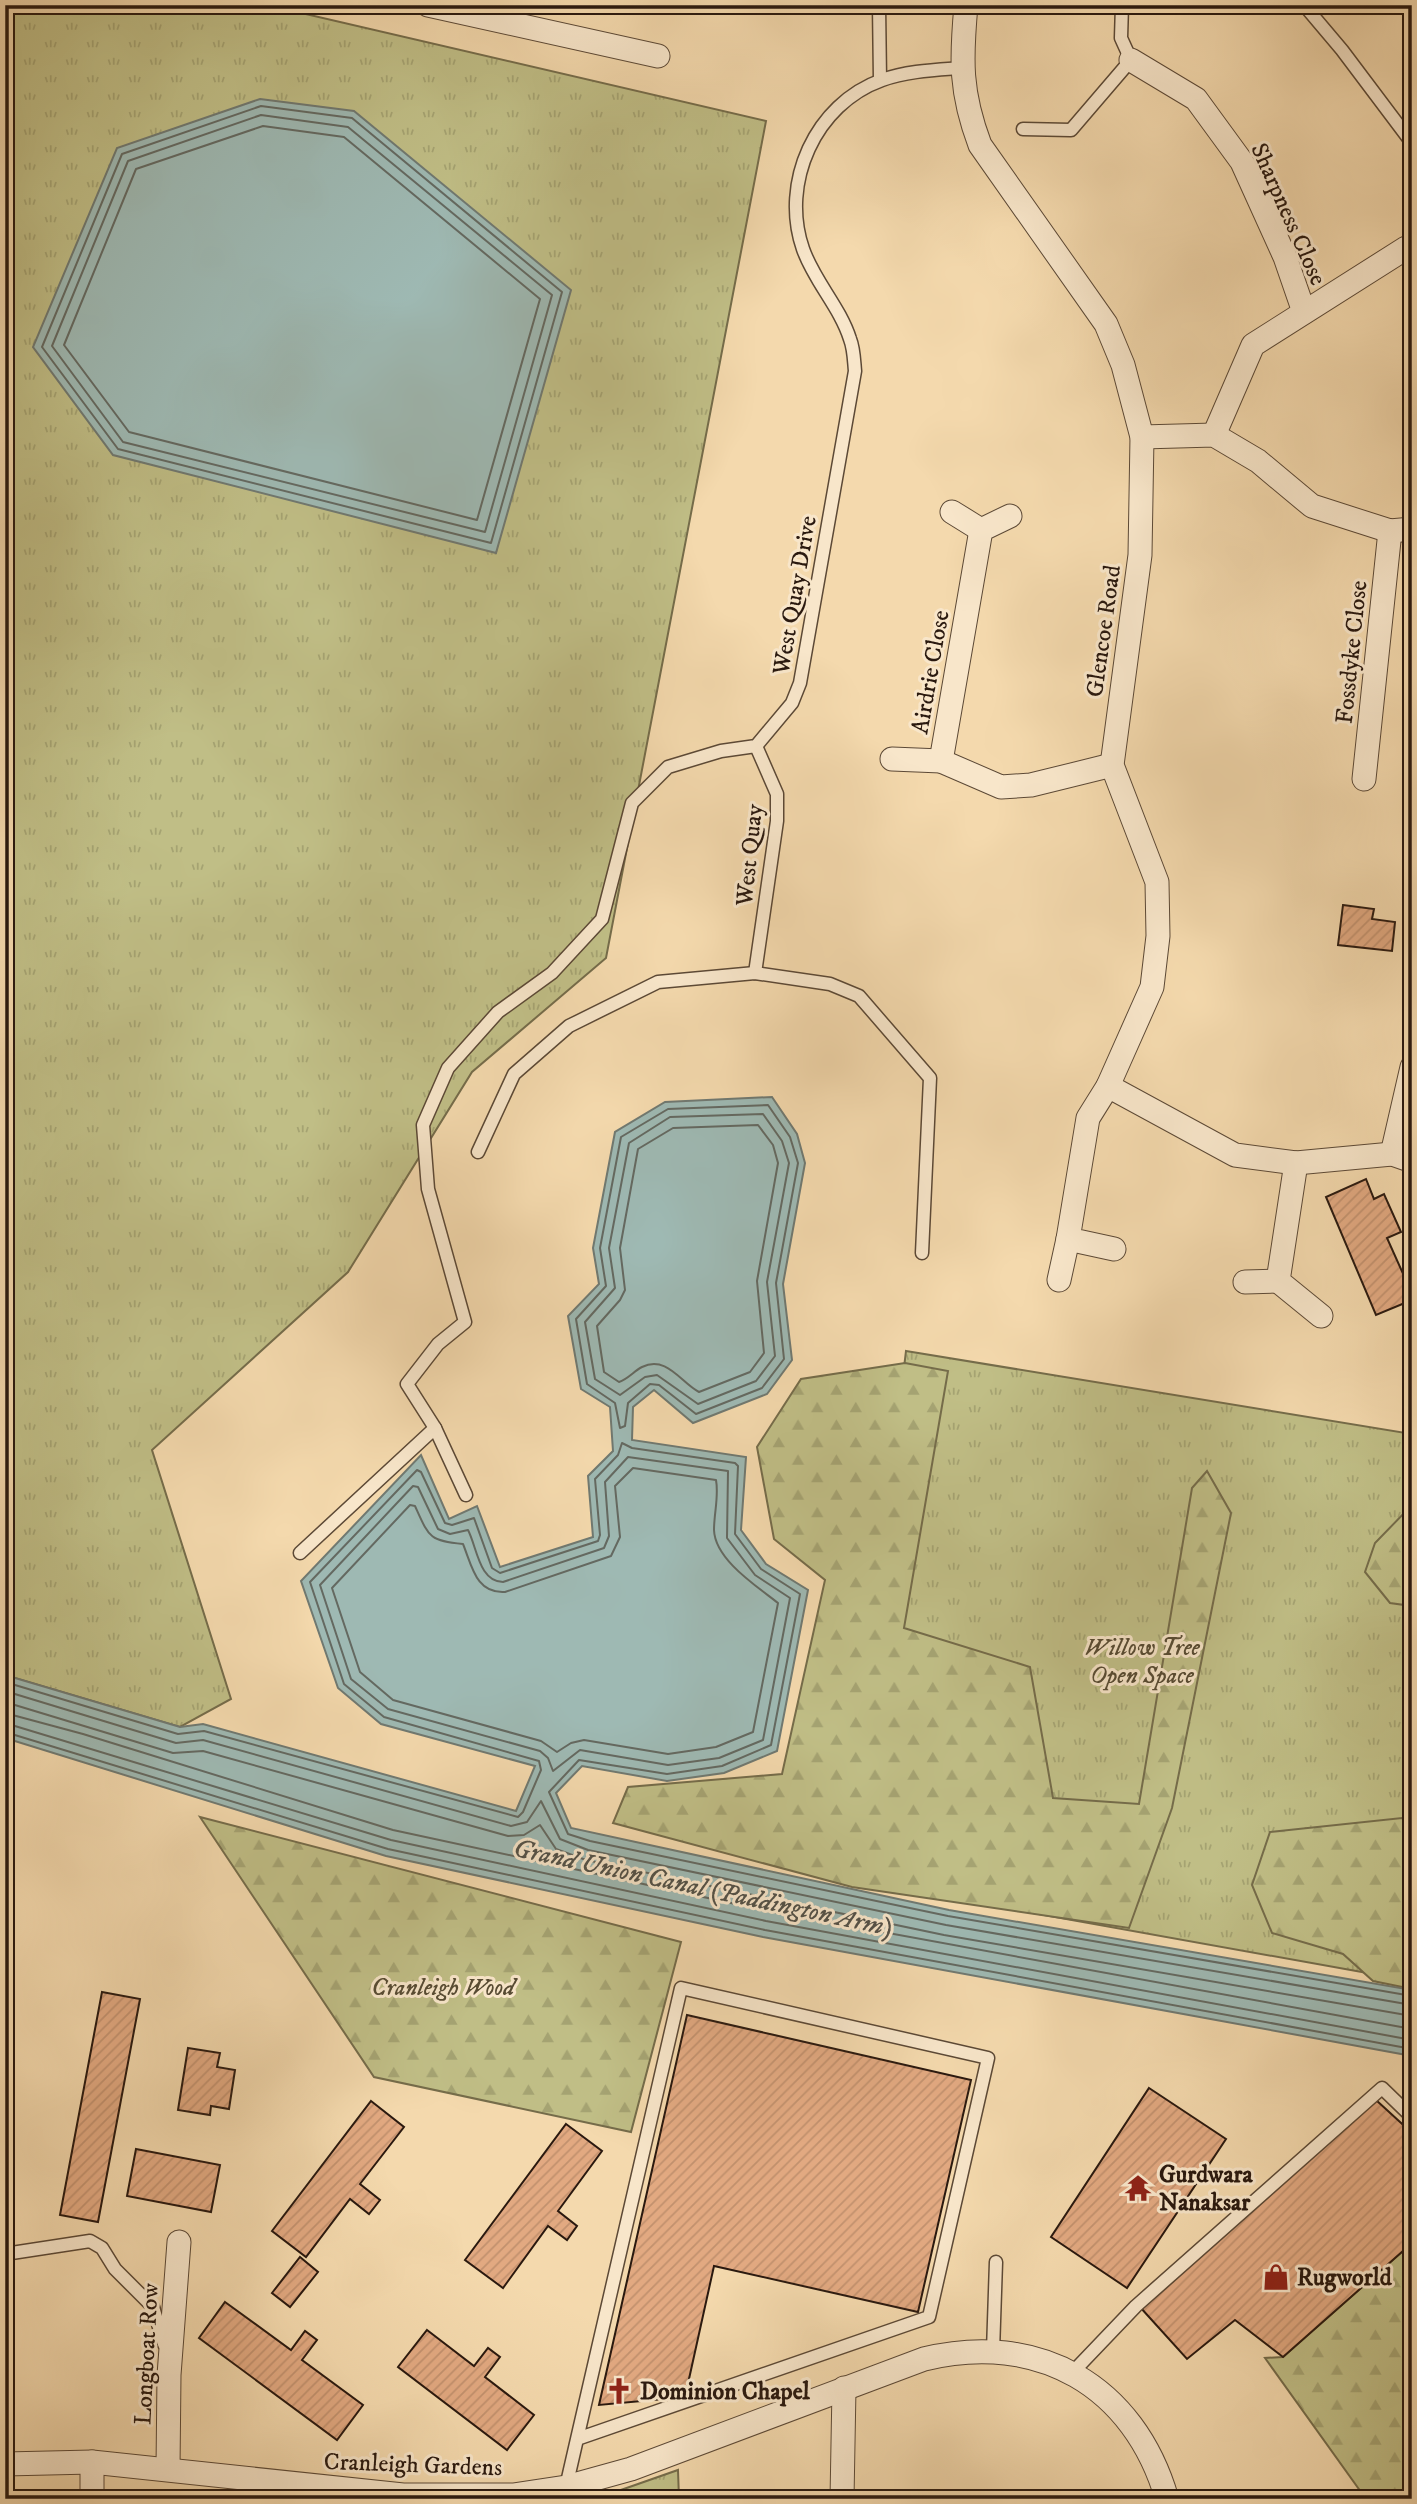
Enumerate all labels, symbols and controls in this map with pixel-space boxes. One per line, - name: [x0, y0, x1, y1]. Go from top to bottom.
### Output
- street label: Sharpness Close: [1243, 139, 1333, 290]
- street label: West Quay Drive: [766, 513, 824, 678]
- street label: Glencoe Road: [1080, 563, 1128, 699]
- street label: Fossdyke Close: [1330, 579, 1374, 725]
- street label: Airdrie Close: [905, 608, 957, 736]
- street label: West Quay: [730, 802, 770, 909]
- park label: Willow Tree Open Space: [1084, 1633, 1201, 1691]
- water label: Grand Union Canal (Paddington Arm): [510, 1832, 895, 1945]
- park label: Cranleigh Wood: [371, 1973, 518, 2003]
- place label: Gurdwara Nanaksar: [1159, 2160, 1254, 2218]
- temple icon: Gurdwara Nanaksar: [1123, 2173, 1153, 2203]
- shop icon: Rugworld: [1261, 2262, 1291, 2292]
- place label: Rugworld: [1297, 2263, 1393, 2293]
- street label: Longboat Row: [128, 2282, 166, 2426]
- church icon: Dominion Chapel: [604, 2376, 634, 2406]
- place label: Dominion Chapel: [640, 2377, 811, 2407]
- street label: Cranleigh Gardens: [323, 2447, 503, 2483]

